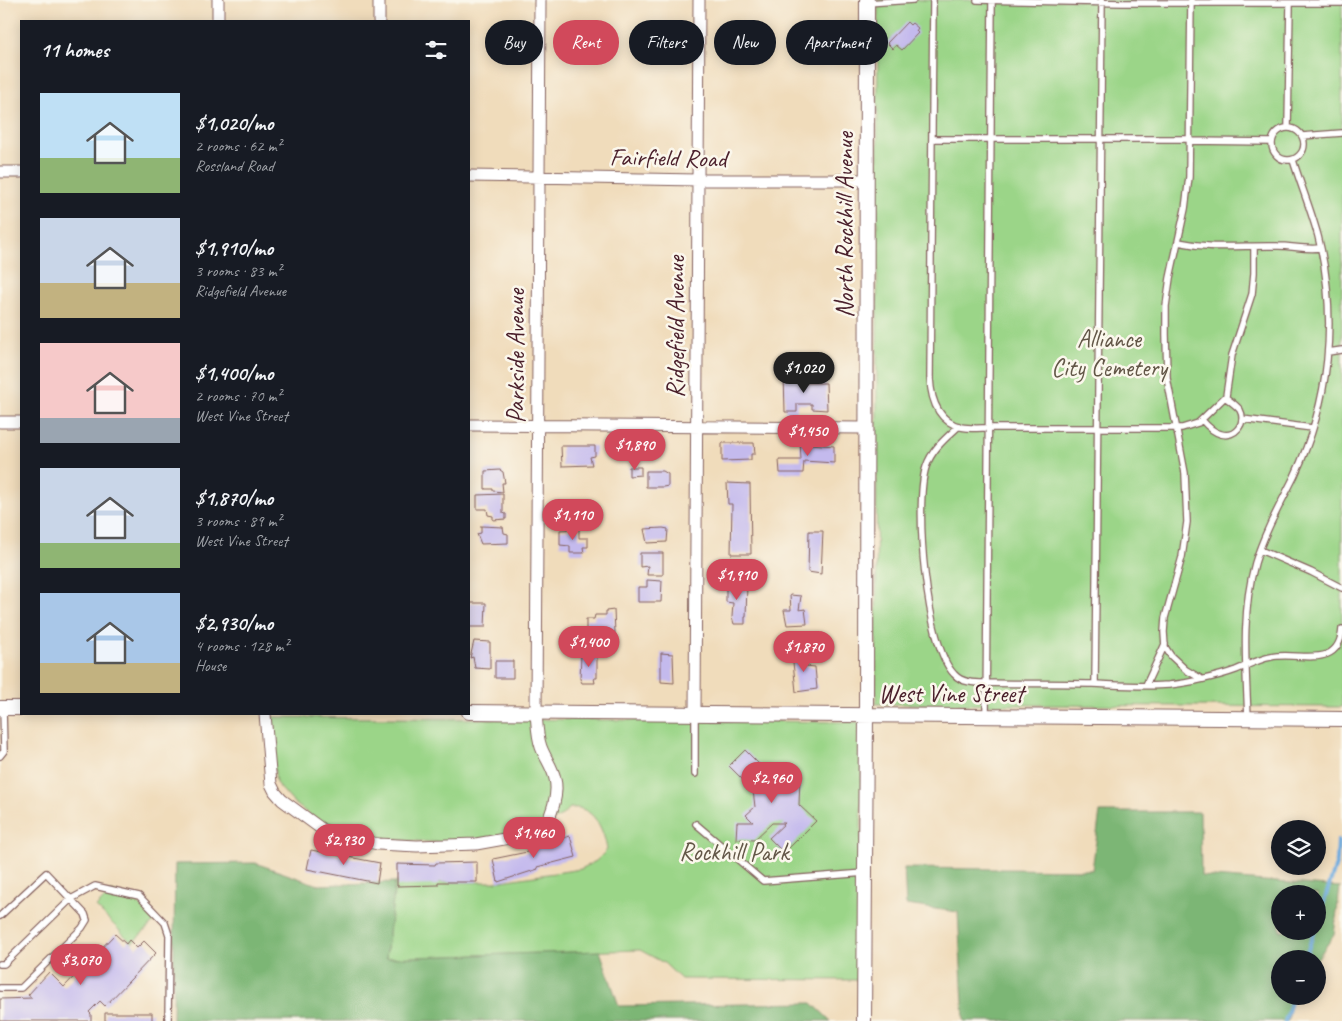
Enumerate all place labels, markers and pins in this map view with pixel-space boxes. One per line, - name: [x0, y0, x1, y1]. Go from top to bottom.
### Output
- pin: $1,020: [763, 352, 845, 394]
- pin: $1,450: [767, 414, 849, 457]
- pin: $1,890: [594, 428, 676, 471]
- pin: $1,110: [532, 498, 614, 541]
- pin: $1,910: [696, 558, 778, 601]
- pin: $1,400: [548, 626, 630, 668]
- pin: $1,870: [763, 630, 845, 673]
- pin: $2,960: [731, 762, 813, 804]
- pin: $1,460: [493, 816, 575, 859]
- pin: $2,930: [303, 824, 385, 866]
- pin: $3,070: [40, 944, 122, 986]

